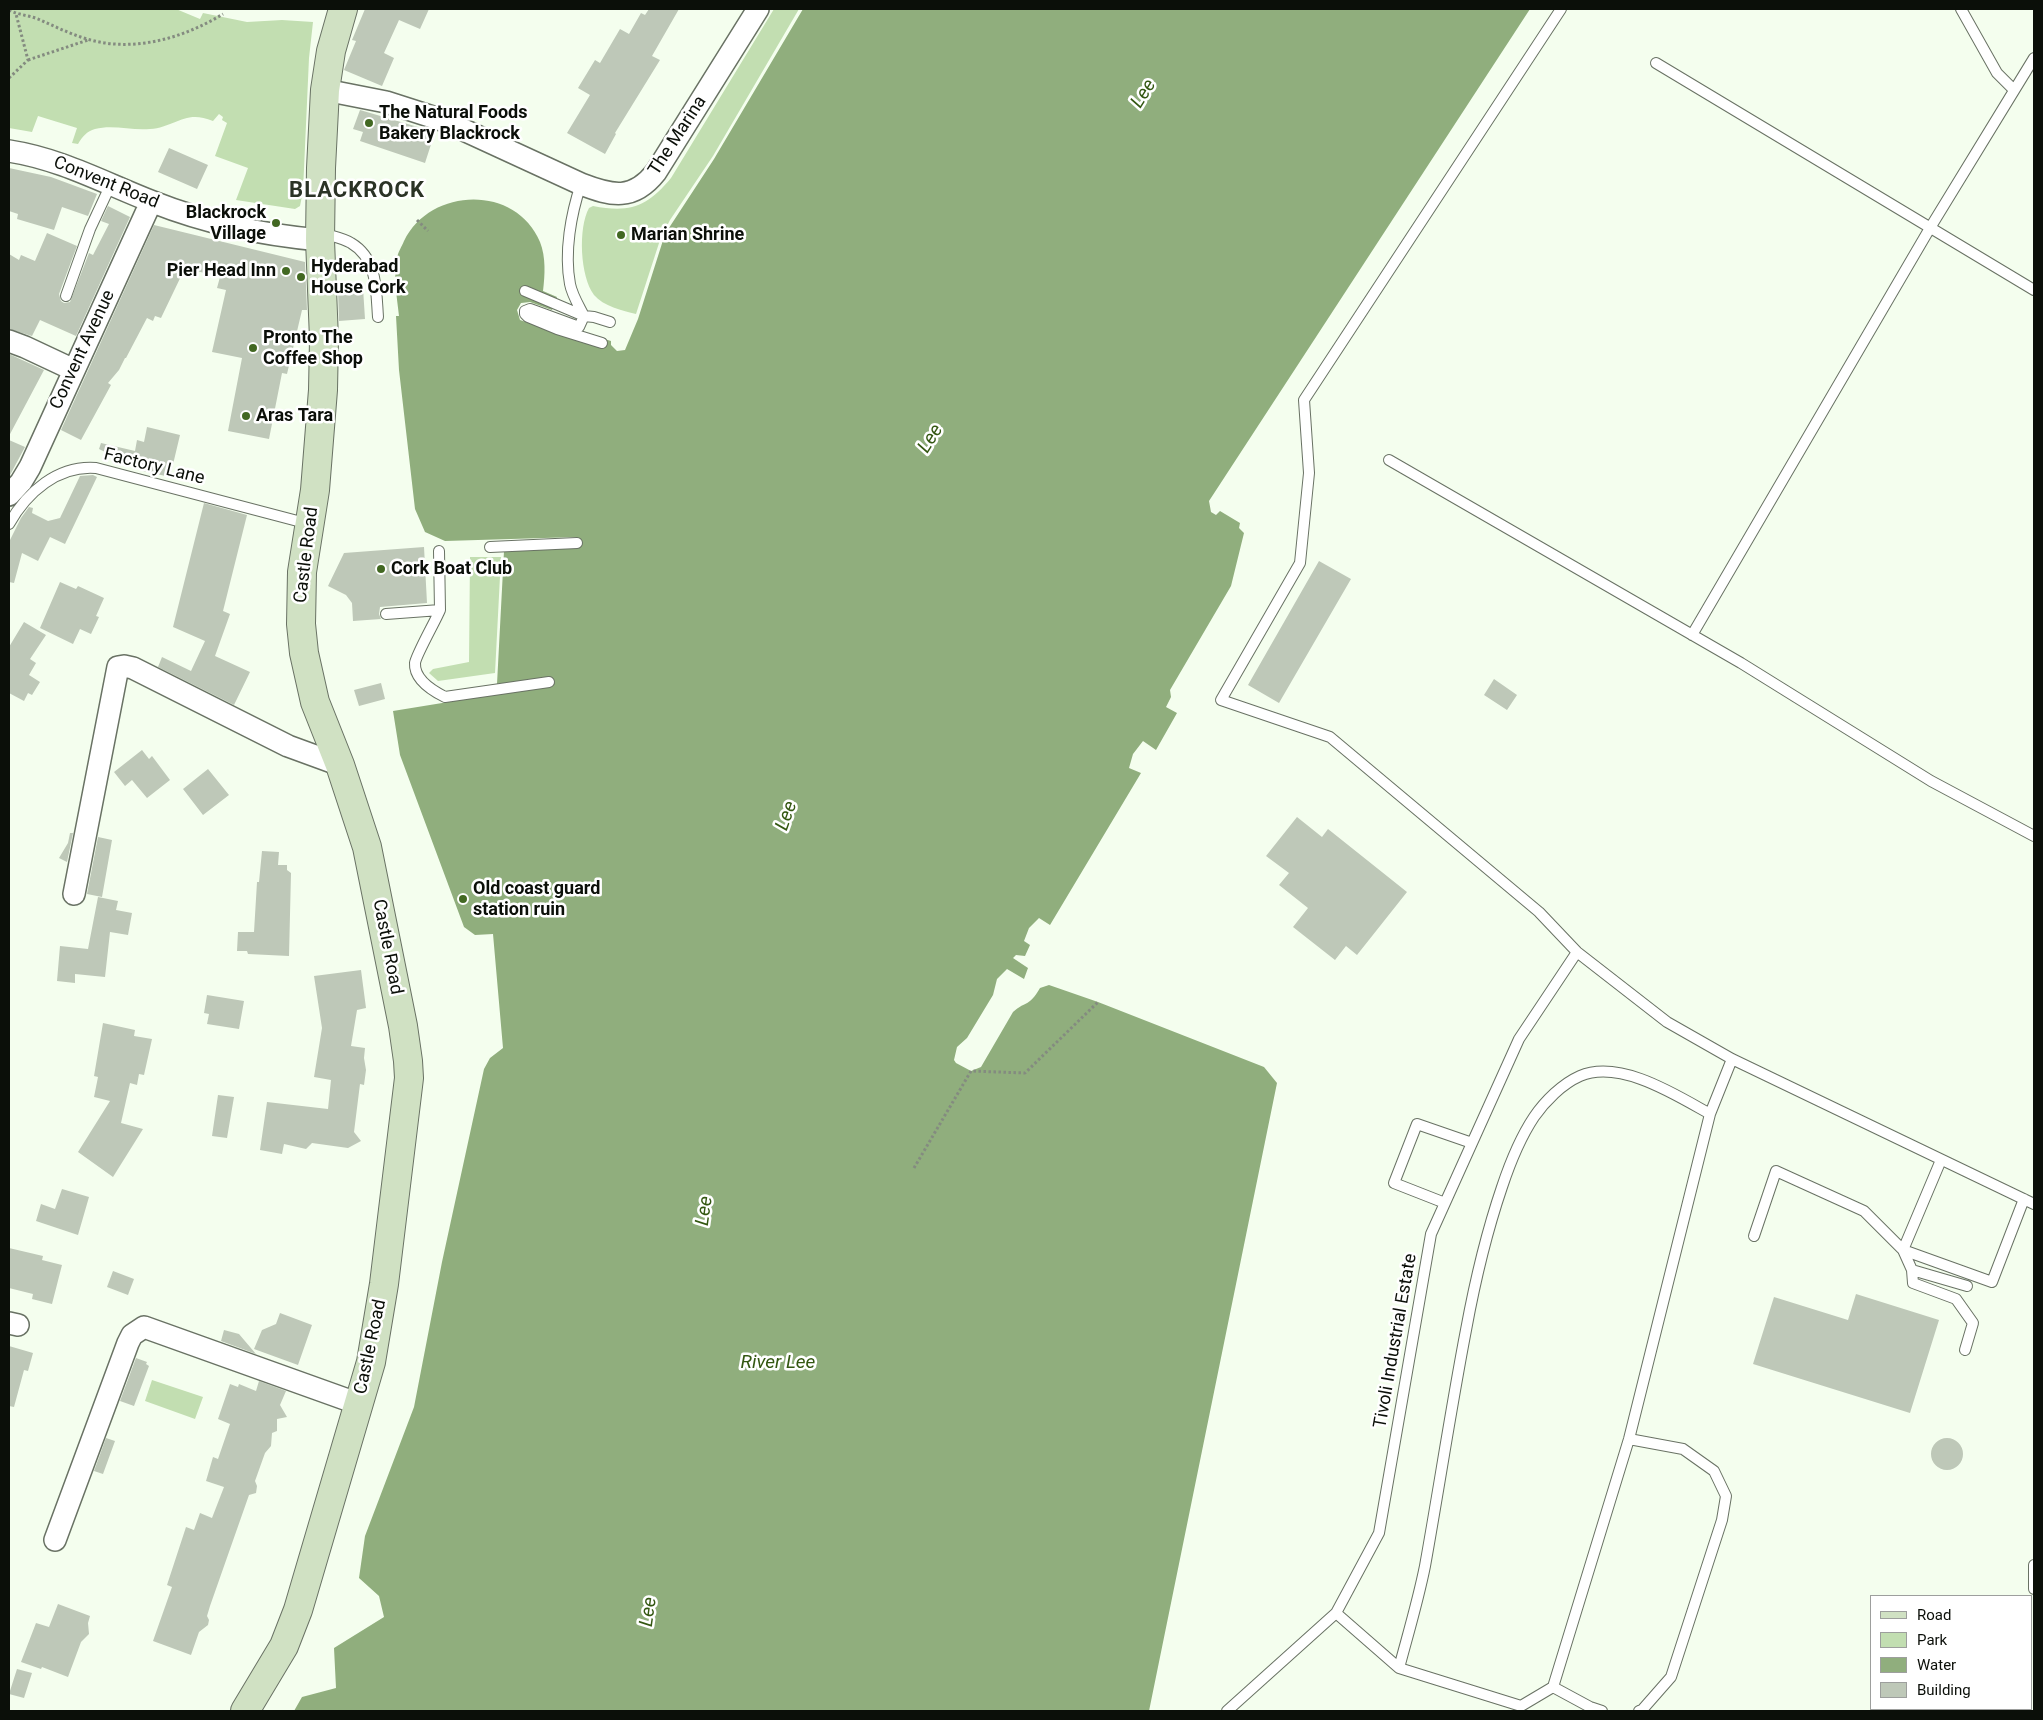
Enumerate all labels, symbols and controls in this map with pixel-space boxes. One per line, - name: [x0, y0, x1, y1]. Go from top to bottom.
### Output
- water label: Lee: [1127, 75, 1161, 113]
- street label: The Marina: [644, 92, 712, 180]
- place label: The Natural Foods Bakery Blackrock: [379, 102, 527, 144]
- marker: The Natural Foods Bakery Blackrock: [363, 117, 375, 129]
- street label: Convent Road: [50, 152, 162, 214]
- district label: BLACKROCK: [288, 178, 426, 204]
- place label: Blackrock Village: [186, 202, 266, 244]
- marker: Blackrock Village: [270, 217, 282, 229]
- place label: Marian Shrine: [631, 224, 744, 246]
- marker: Marian Shrine: [615, 229, 627, 241]
- place label: Hyderabad House Cork: [311, 256, 406, 298]
- place label: Pier Head Inn: [167, 260, 276, 282]
- marker: Pier Head Inn: [280, 265, 292, 277]
- marker: Hyderabad House Cork: [295, 271, 307, 283]
- street label: Convent Avenue: [46, 287, 120, 413]
- place label: Pronto The Coffee Shop: [263, 327, 363, 369]
- marker: Pronto The Coffee Shop: [247, 342, 259, 354]
- place label: Aras Tara: [256, 405, 333, 427]
- marker: Aras Tara: [240, 410, 252, 422]
- water label: Lee: [914, 420, 948, 458]
- street label: Factory Lane: [101, 444, 207, 490]
- street label: Castle Road: [290, 506, 324, 604]
- place label: Cork Boat Club: [391, 558, 512, 580]
- marker: Cork Boat Club: [375, 563, 387, 575]
- water label: Lee: [771, 798, 803, 834]
- place label: Old coast guard station ruin: [473, 878, 600, 921]
- marker: Old coast guard station ruin: [457, 893, 469, 905]
- street label: Castle Road: [367, 898, 407, 996]
- water label: Lee: [692, 1195, 718, 1227]
- street label: Tivoli Industrial Estate: [1370, 1252, 1422, 1430]
- street label: Castle Road: [350, 1298, 392, 1396]
- water label: River Lee: [741, 1352, 815, 1374]
- legend: [1870, 1595, 2033, 1710]
- water label: Lee: [636, 1596, 662, 1628]
- text: Road: [1917, 1606, 1951, 1624]
- text: Park: [1917, 1631, 1947, 1649]
- text: Water: [1917, 1656, 1956, 1674]
- text: Building: [1917, 1681, 1971, 1699]

